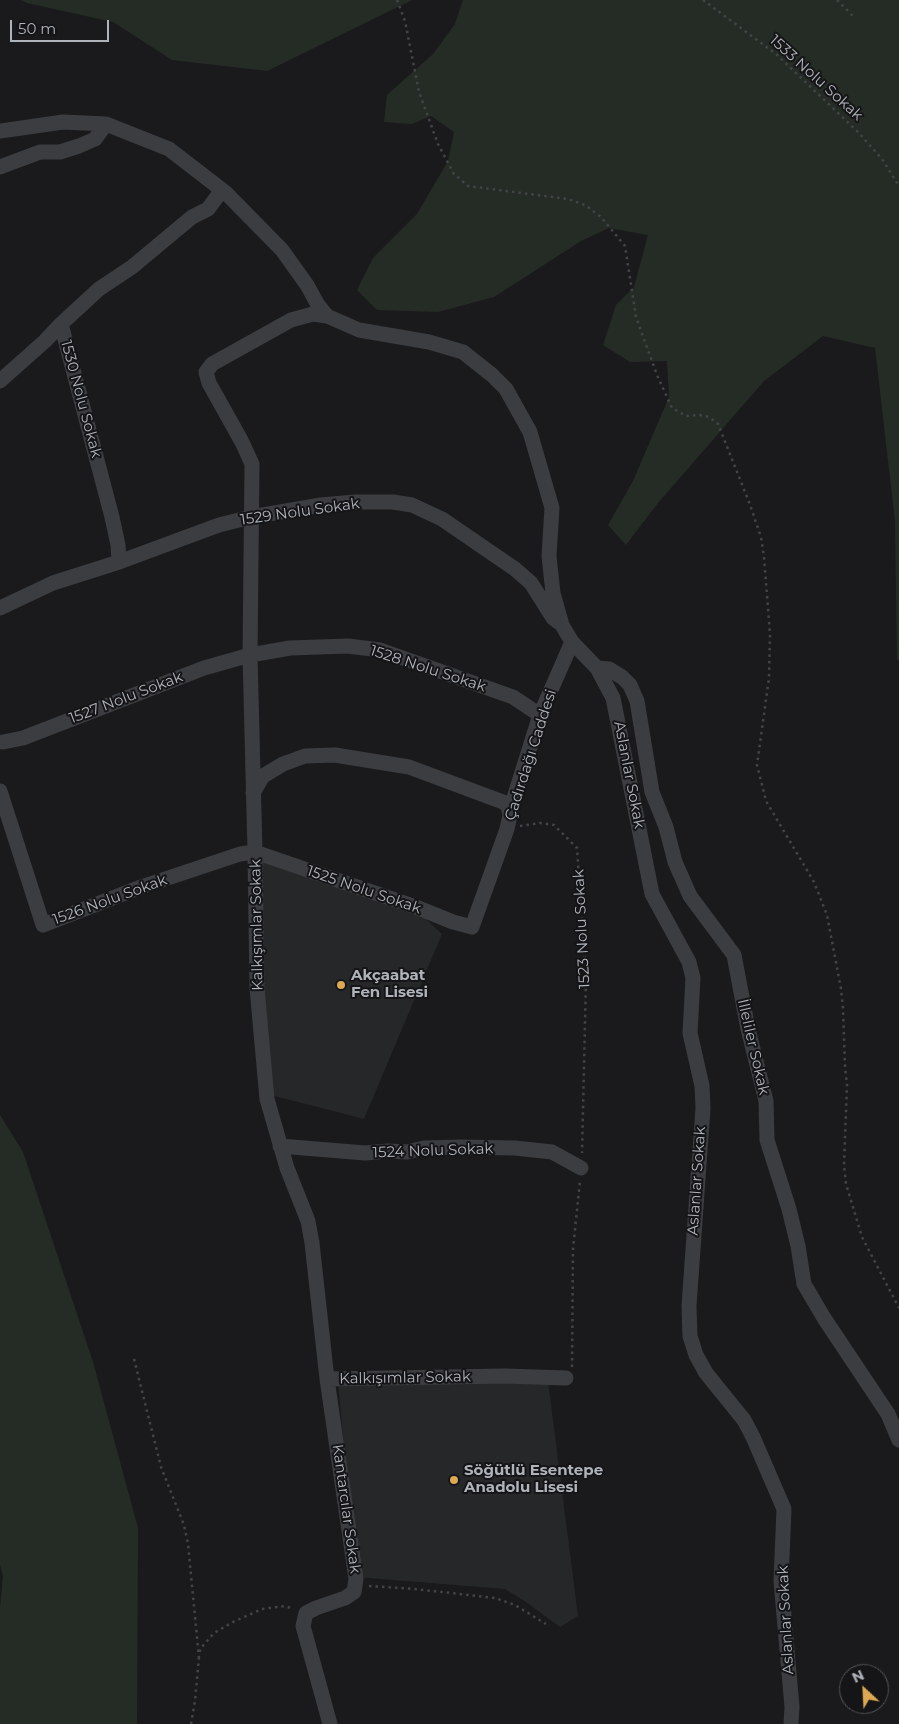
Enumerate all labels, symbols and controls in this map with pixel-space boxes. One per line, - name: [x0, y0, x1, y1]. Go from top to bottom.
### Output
- scale bar: [12, 10, 111, 42]
- text: 50 m: [18, 19, 56, 38]
- street label: 1533 Nolu Sokak: [766, 31, 866, 125]
- street label: 1530 Nolu Sokak: [57, 338, 105, 460]
- street label: 1529 Nolu Sokak: [239, 495, 361, 529]
- street label: 1528 Nolu Sokak: [368, 642, 488, 696]
- street label: 1527 Nolu Sokak: [67, 668, 185, 728]
- street label: Çadırdağı Caddesi: [501, 687, 561, 823]
- street label: Aslanlar Sokak: [610, 720, 648, 830]
- street label: Kalkışımlar Sokak: [247, 859, 267, 991]
- street label: 1525 Nolu Sokak: [304, 862, 424, 918]
- street label: 1523 Nolu Sokak: [570, 869, 594, 989]
- street label: 1526 Nolu Sokak: [50, 871, 170, 929]
- place label: Akçaabat Fen Lisesi: [351, 967, 428, 1002]
- marker: Akçaabat Fen Lisesi: [335, 979, 347, 991]
- street label: İlleliler Sokak: [733, 997, 773, 1097]
- street label: Aslanlar Sokak: [684, 1126, 710, 1236]
- street label: 1524 Nolu Sokak: [372, 1140, 494, 1162]
- street label: Kalkışımlar Sokak: [339, 1368, 471, 1388]
- street label: Kantarcılar Sokak: [328, 1443, 364, 1575]
- place label: Söğütlü Esentepe Anadolu Lisesi: [464, 1462, 603, 1497]
- marker: Söğütlü Esentepe Anadolu Lisesi: [448, 1474, 460, 1486]
- street label: Aslanlar Sokak: [774, 1565, 798, 1675]
- north arrow: [839, 1664, 889, 1714]
- text: N: [849, 1666, 867, 1687]

